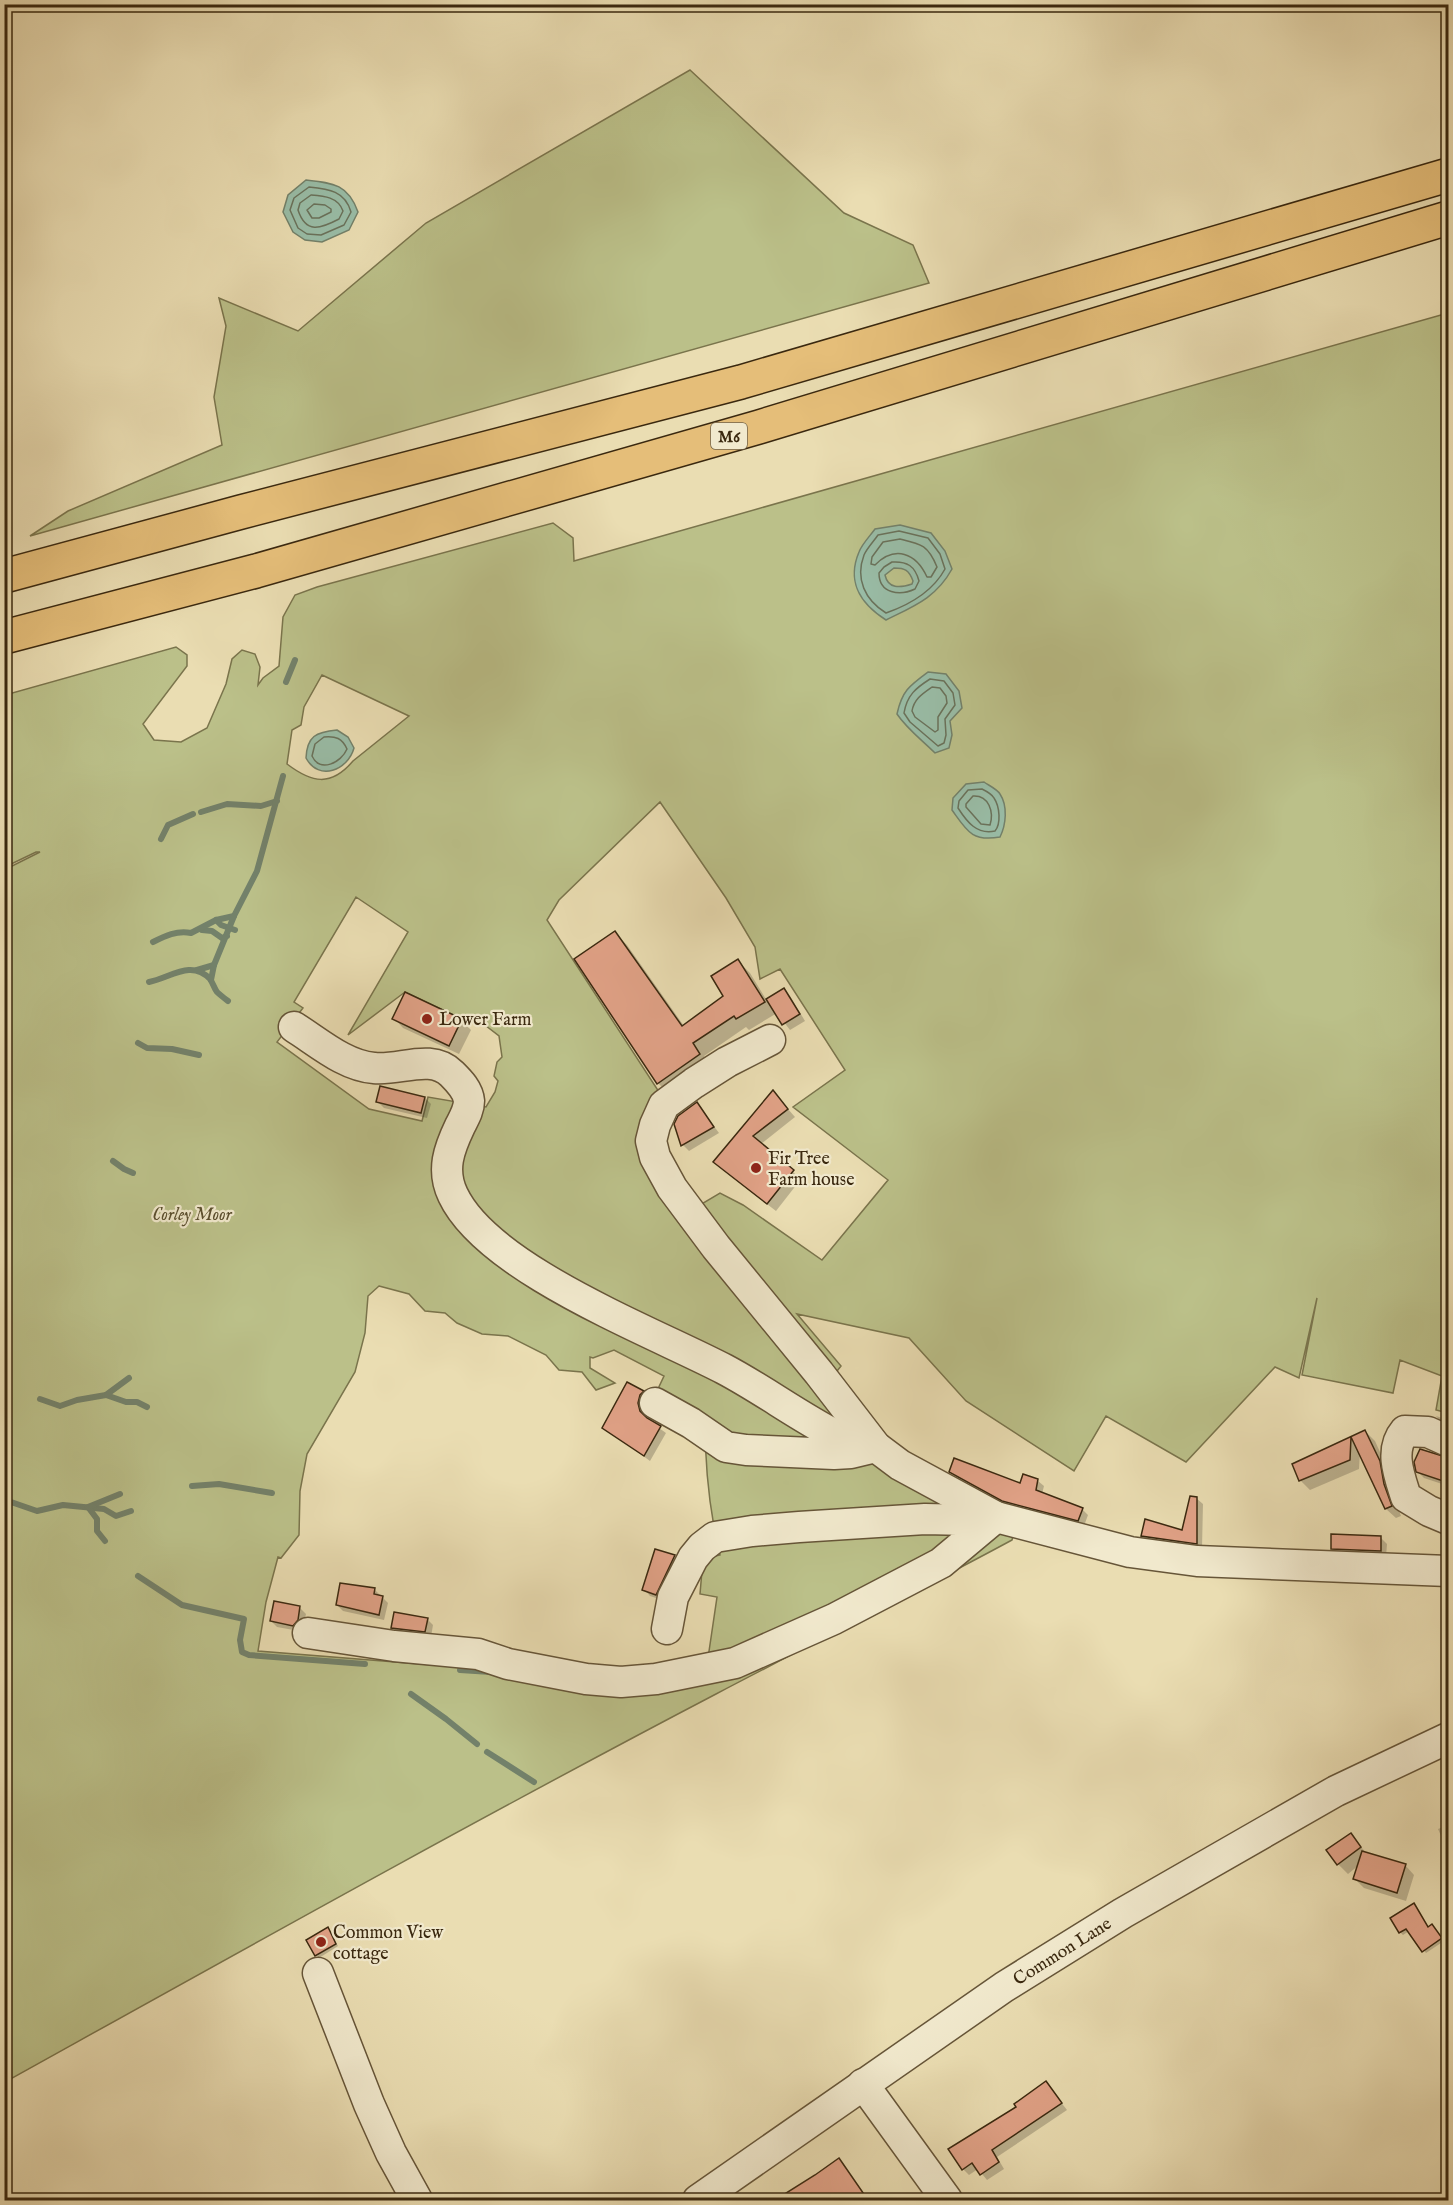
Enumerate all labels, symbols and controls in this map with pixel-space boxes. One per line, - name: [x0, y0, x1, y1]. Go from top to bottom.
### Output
- road number: M6: [711, 423, 747, 449]
- place label: Lower Farm: [439, 1009, 532, 1032]
- marker: Lower Farm: [420, 1012, 434, 1026]
- place label: Fir Tree Farm house: [768, 1148, 854, 1192]
- marker: Fir Tree Farm house: [749, 1161, 763, 1175]
- park label: Corley Moor: [152, 1204, 233, 1227]
- street label: Common Lane: [1009, 1913, 1116, 1992]
- place label: Common View cottage: [333, 1922, 444, 1966]
- marker: Common View cottage: [314, 1935, 328, 1949]

